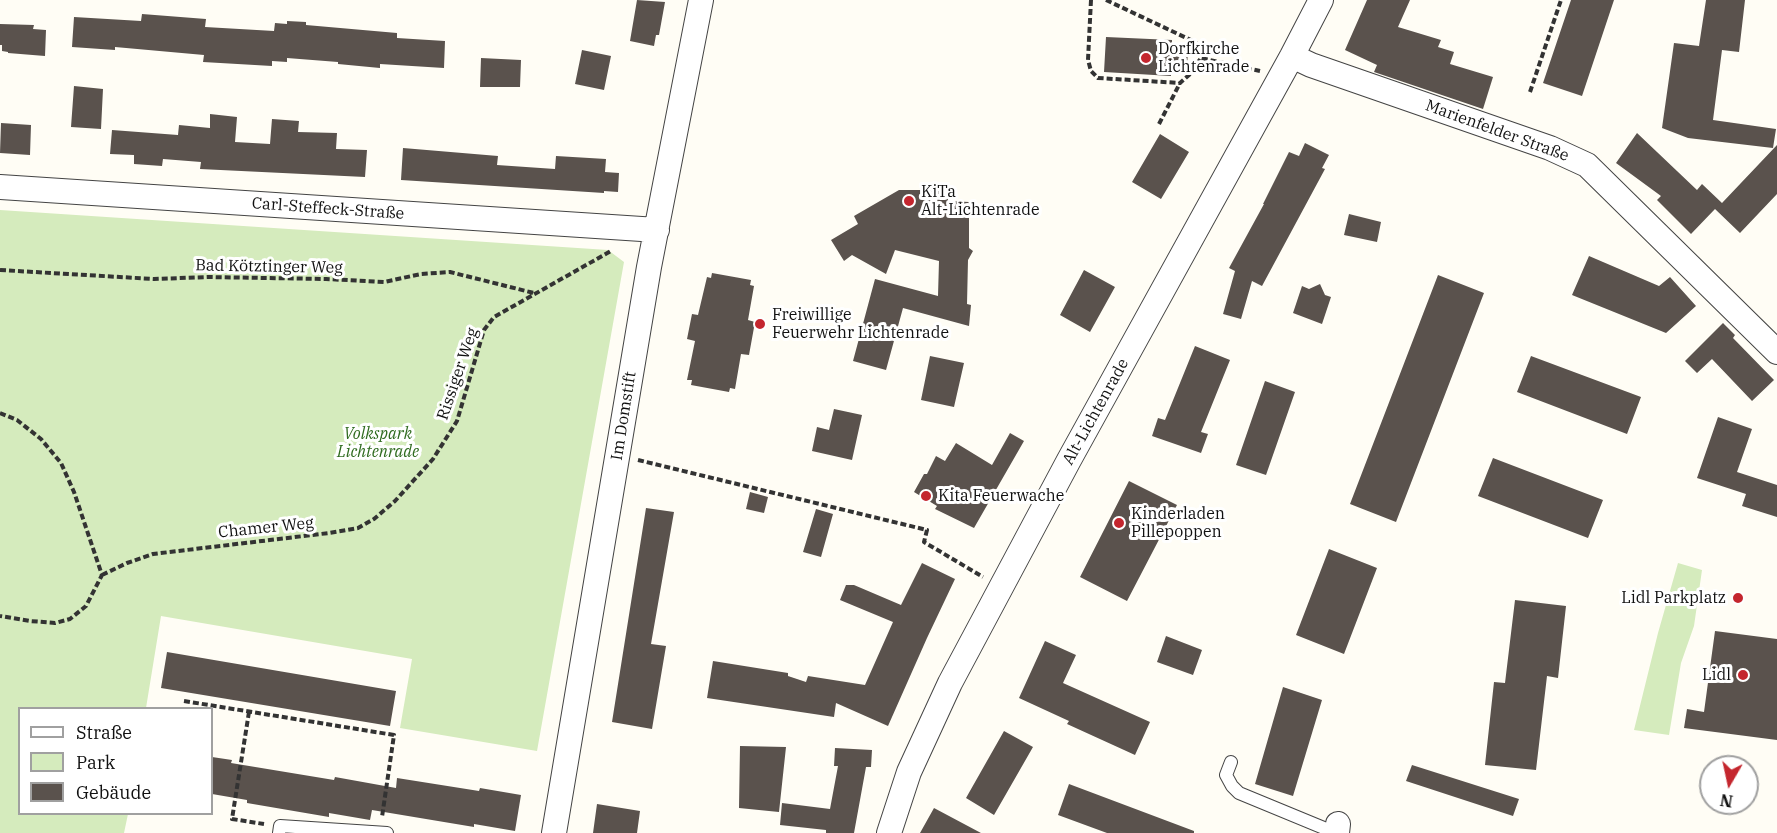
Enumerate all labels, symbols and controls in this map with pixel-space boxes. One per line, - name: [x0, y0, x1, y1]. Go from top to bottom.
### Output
- place label: Dorfkirche Lichtenrade: [1158, 39, 1249, 77]
- marker: Dorfkirche Lichtenrade: [1139, 51, 1153, 65]
- street label: Marienfelder Straße: [1423, 96, 1571, 166]
- place label: KiTa Alt-Lichtenrade: [921, 182, 1040, 220]
- street label: Carl-Steffeck-Straße: [251, 194, 405, 224]
- marker: KiTa Alt-Lichtenrade: [902, 194, 916, 208]
- street label: Bad Kötztinger Weg: [195, 256, 343, 278]
- place label: Freiwillige Feuerwehr Lichtenrade: [772, 305, 949, 343]
- marker: Freiwillige Feuerwehr Lichtenrade: [753, 317, 767, 331]
- street label: Rissiger Weg: [433, 325, 483, 423]
- street label: Alt-Lichtenrade: [1059, 355, 1133, 469]
- street label: Im Domstift: [608, 370, 640, 462]
- park label: Volkspark Lichtenrade: [337, 424, 419, 462]
- place label: Kita Feuerwache: [938, 486, 1064, 506]
- marker: Kita Feuerwache: [919, 489, 933, 503]
- place label: Kinderladen Pillepoppen: [1131, 504, 1225, 542]
- street label: Chamer Weg: [217, 513, 315, 543]
- marker: Kinderladen Pillepoppen: [1112, 516, 1126, 530]
- place label: Lidl Parkplatz: [1621, 588, 1726, 608]
- marker: Lidl Parkplatz: [1731, 591, 1745, 605]
- place label: Lidl: [1702, 665, 1731, 685]
- marker: Lidl: [1736, 668, 1750, 682]
- legend: [18, 707, 213, 815]
- text: Straße: [76, 721, 132, 744]
- text: Park: [76, 751, 115, 774]
- north arrow: [1699, 755, 1759, 815]
- text: Gebäude: [76, 781, 151, 804]
- text: N: [1719, 790, 1734, 812]

